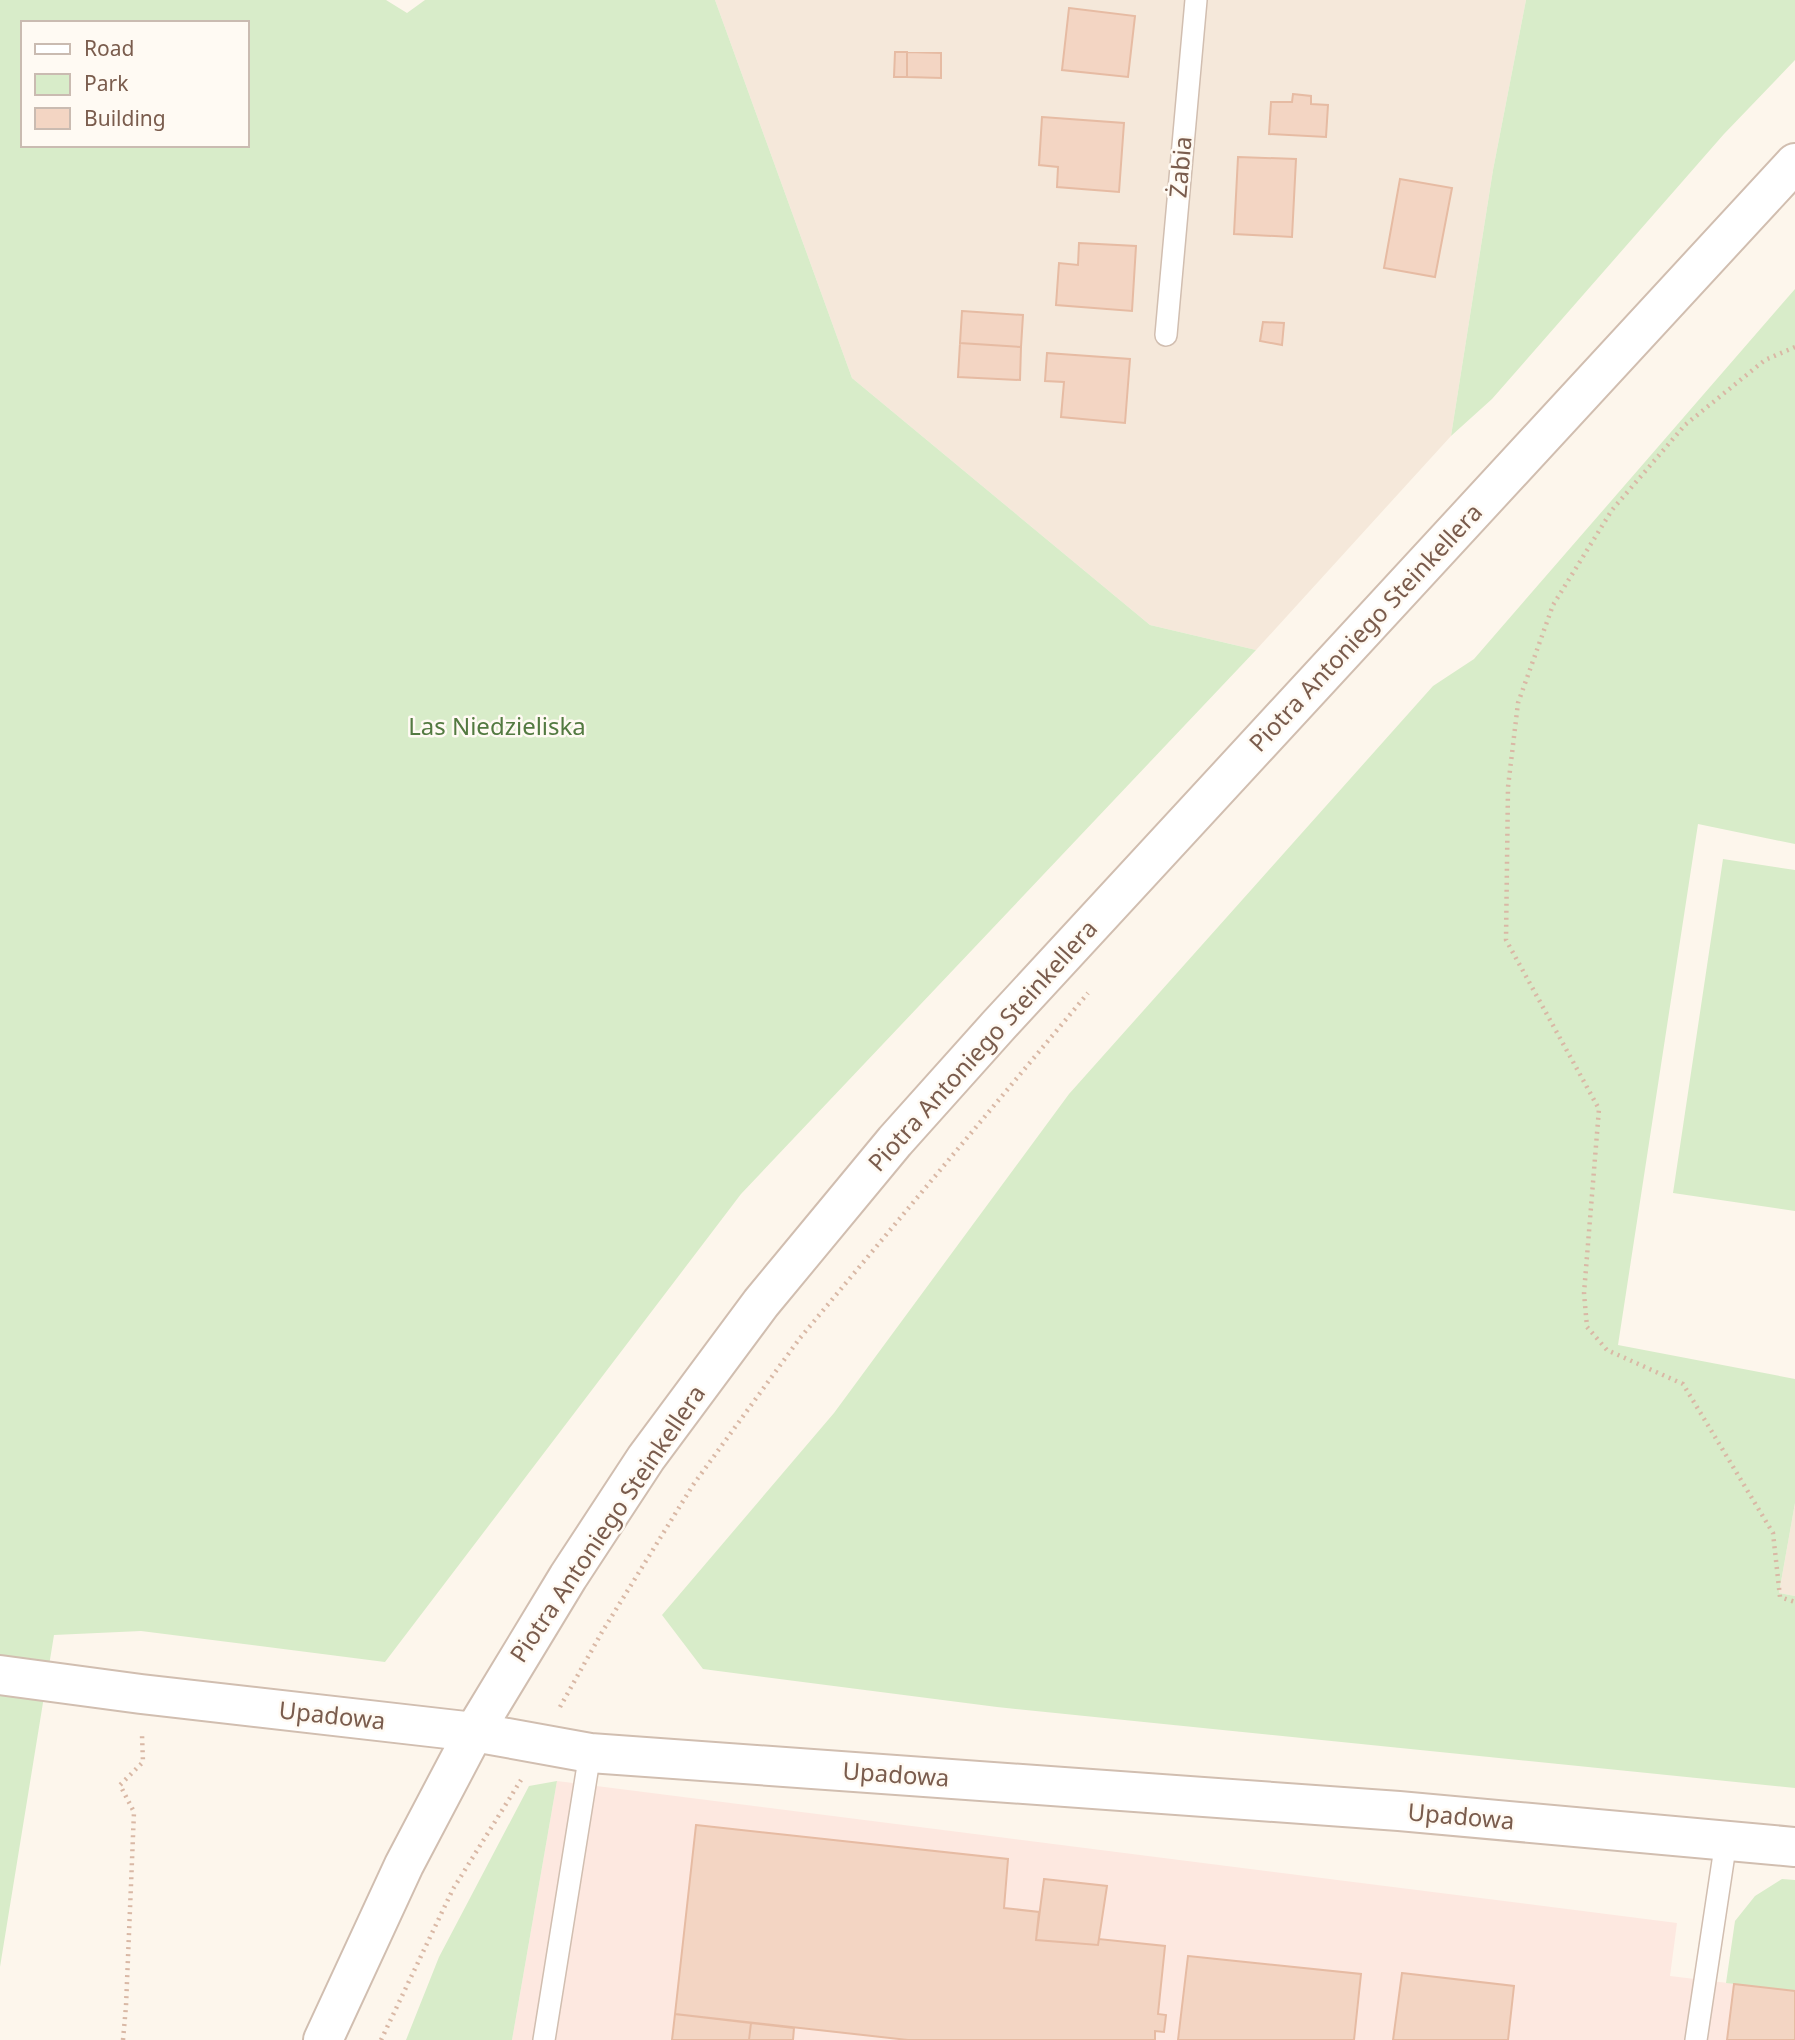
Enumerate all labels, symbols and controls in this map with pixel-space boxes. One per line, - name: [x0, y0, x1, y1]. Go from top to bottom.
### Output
- legend: [21, 21, 248, 147]
- text: Road: [84, 34, 134, 62]
- text: Park: [84, 69, 129, 97]
- text: Building: [84, 104, 166, 132]
- street label: Żabia: [1160, 135, 1199, 199]
- street label: Piotra Antoniego Steinkellera: [1241, 496, 1489, 758]
- park label: Las Niedzieliska: [408, 709, 586, 742]
- street label: Piotra Antoniego Steinkellera: [860, 912, 1104, 1178]
- street label: Piotra Antoniego Steinkellera: [501, 1378, 712, 1668]
- street label: Upadowa: [277, 1693, 387, 1737]
- street label: Upadowa: [842, 1753, 951, 1794]
- street label: Upadowa: [1406, 1794, 1516, 1837]

